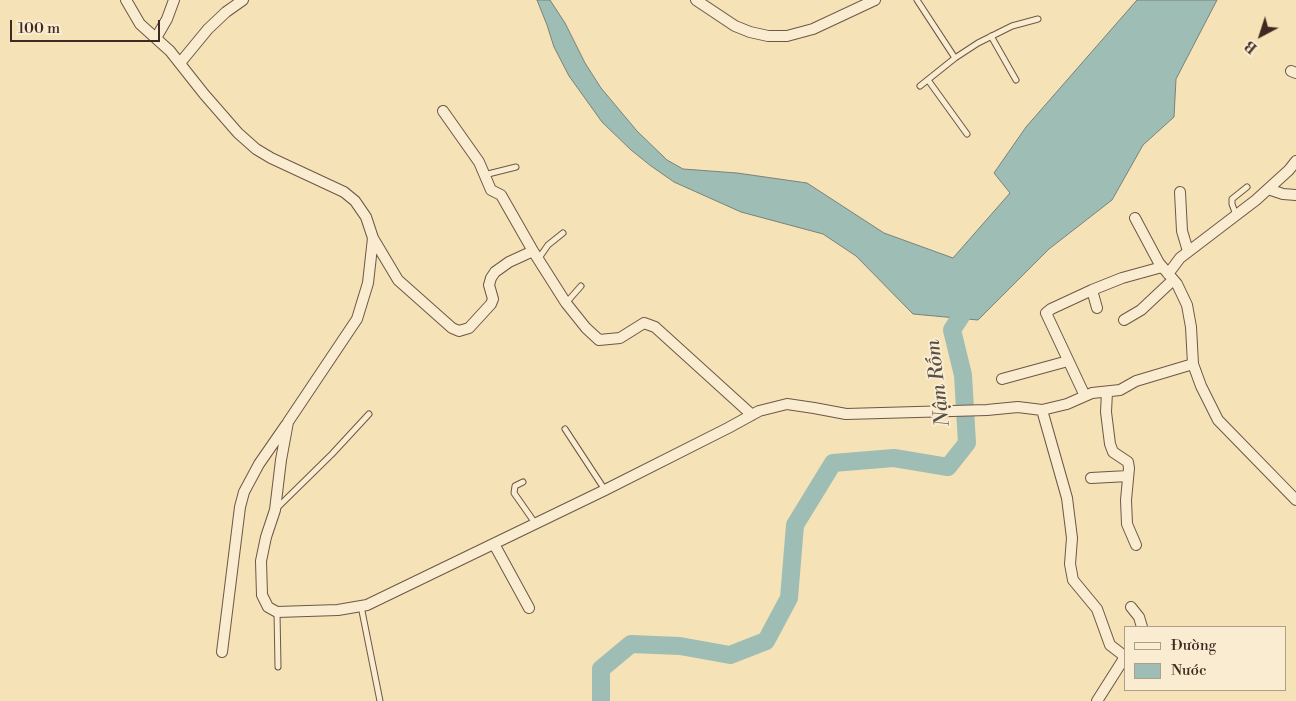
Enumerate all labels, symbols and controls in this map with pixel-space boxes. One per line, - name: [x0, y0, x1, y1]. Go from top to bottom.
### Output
- scale bar: [12, 10, 162, 42]
- north arrow: [1236, 10, 1286, 60]
- text: 100 m: [18, 19, 60, 38]
- text: B: [1242, 36, 1261, 57]
- water label: Nậm Rốm: [922, 338, 956, 428]
- legend: [1124, 626, 1286, 691]
- text: Đường: [1171, 636, 1216, 655]
- text: Nước: [1171, 661, 1207, 680]

